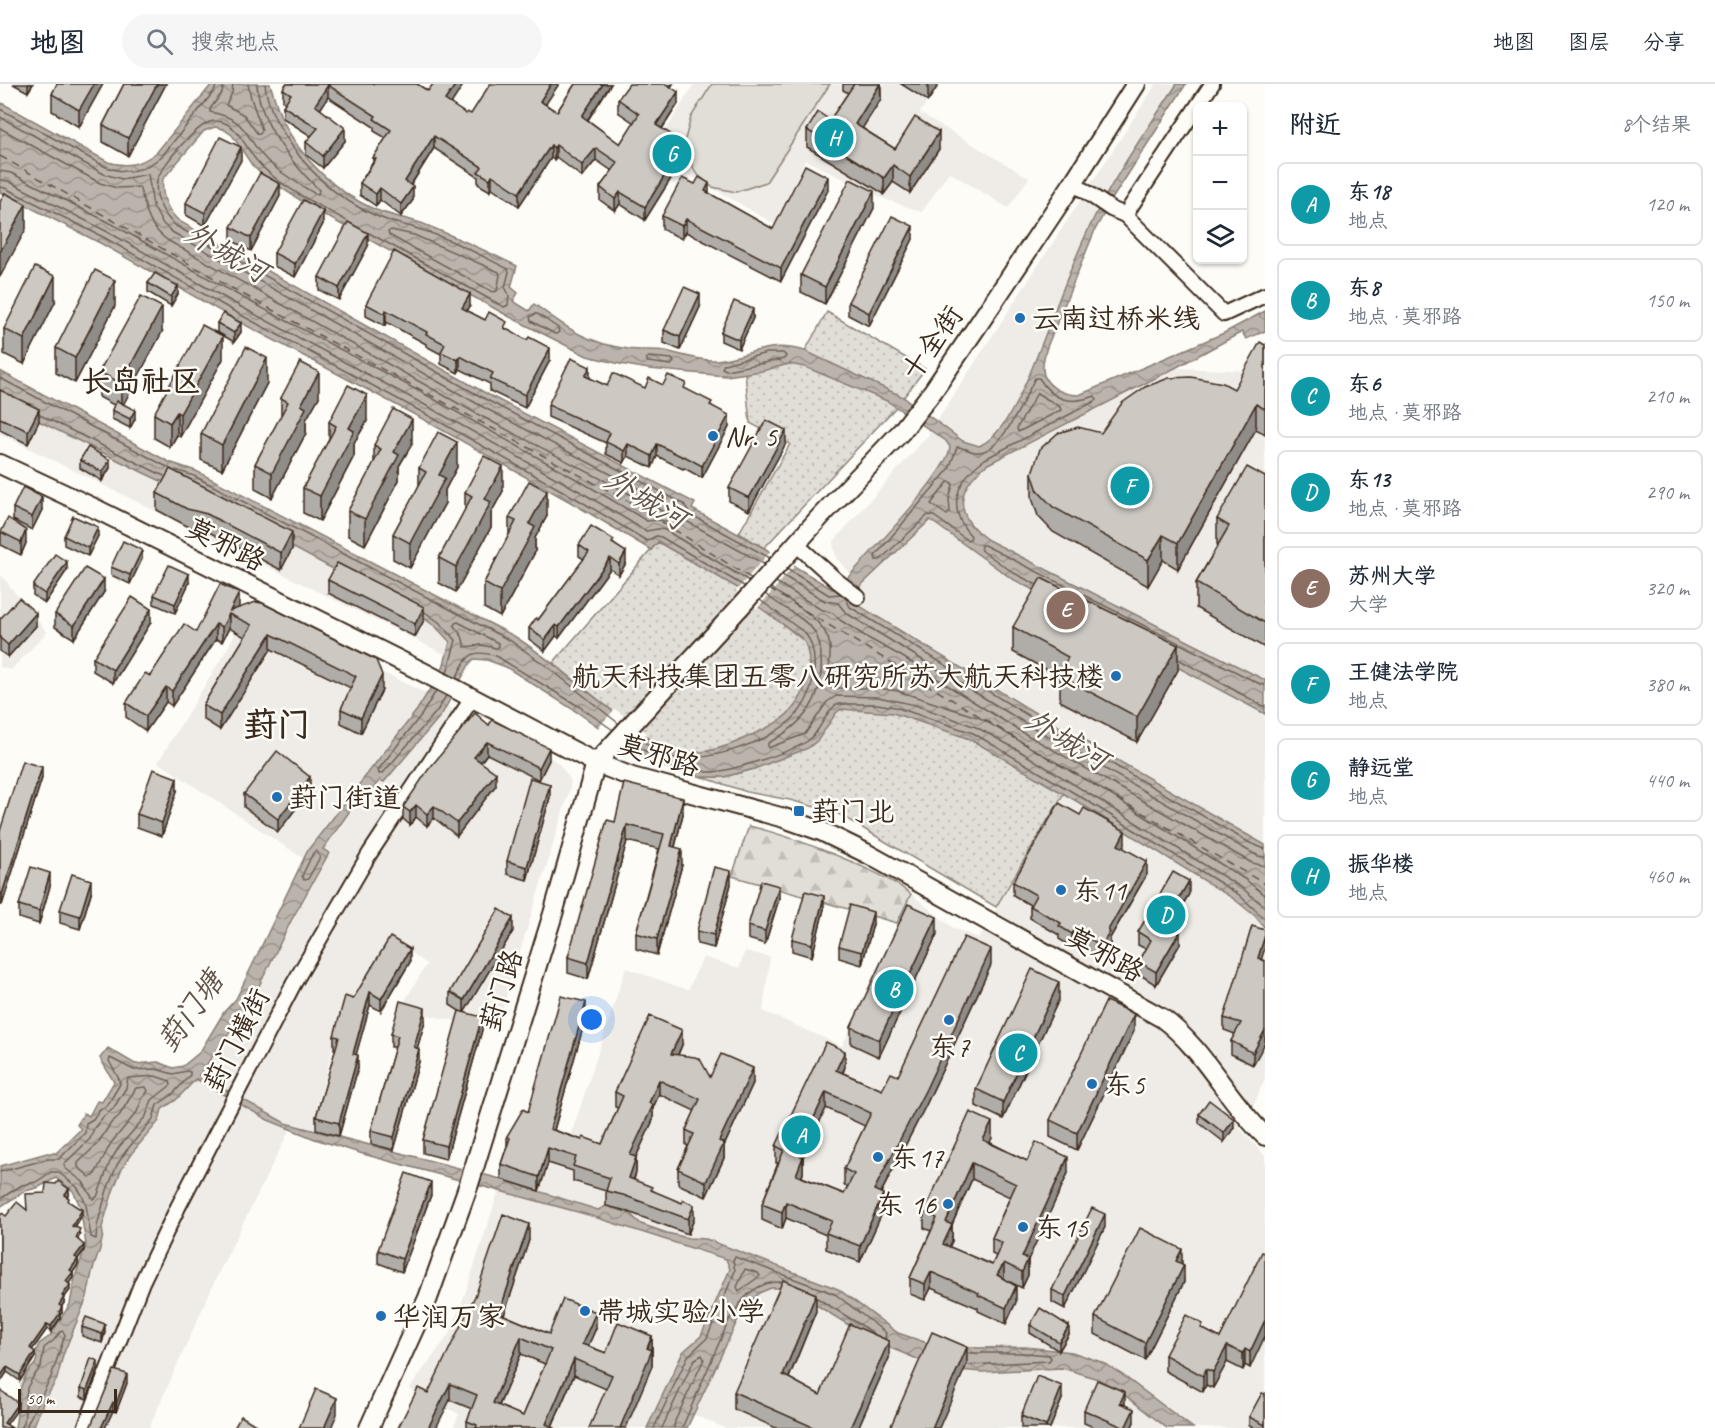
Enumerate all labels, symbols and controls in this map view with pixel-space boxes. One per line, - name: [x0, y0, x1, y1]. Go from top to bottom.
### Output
- search box: [122, 14, 542, 68]
- text: 地图: [30, 25, 86, 60]
- icon: search: [143, 25, 176, 58]
- text: 搜索地点: [191, 28, 279, 56]
- text: 地图: [1493, 29, 1535, 55]
- text: 图层: [1568, 29, 1610, 55]
- text: 分享: [1643, 29, 1685, 55]
- map controls: [1193, 102, 1247, 264]
- button: +: [1193, 102, 1247, 156]
- text: 附近: [1289, 108, 1341, 141]
- text: 8个结果: [1622, 112, 1691, 137]
- pin: H: [814, 116, 854, 160]
- pin: G: [652, 132, 692, 176]
- button: −: [1193, 156, 1247, 210]
- text: 东18: [1348, 178, 1390, 206]
- text: A: [1305, 192, 1316, 217]
- text: 120 m: [1646, 192, 1689, 217]
- text: 地点: [1348, 208, 1388, 233]
- button: layers: [1193, 210, 1247, 264]
- water label: 外城河: [179, 213, 280, 293]
- text: 东8: [1348, 274, 1380, 302]
- text: B: [1305, 288, 1316, 313]
- text: 150 m: [1646, 288, 1689, 313]
- street label: 十全街: [894, 299, 970, 387]
- place label: 云南过桥米线: [1032, 301, 1200, 336]
- text: 地点 · 莫邪路: [1348, 304, 1461, 329]
- marker: 云南过桥米线: [1013, 311, 1027, 325]
- district label: 长岛社区: [81, 362, 201, 400]
- text: 东6: [1348, 370, 1380, 398]
- text: C: [1306, 384, 1315, 409]
- text: 210 m: [1646, 384, 1689, 409]
- text: 地点 · 莫邪路: [1348, 400, 1461, 425]
- place label: Nr. 5: [725, 419, 778, 454]
- marker: Nr. 5: [706, 429, 720, 443]
- water label: 外城河: [598, 460, 699, 541]
- pin: F: [1110, 464, 1150, 508]
- text: 东13: [1348, 466, 1390, 494]
- text: D: [1305, 480, 1316, 505]
- text: 290 m: [1646, 480, 1689, 505]
- text: 地点 · 莫邪路: [1348, 496, 1461, 521]
- street label: 莫邪路: [181, 509, 271, 579]
- text: 苏州大学: [1348, 562, 1436, 590]
- text: E: [1305, 576, 1316, 601]
- text: 320 m: [1646, 576, 1689, 601]
- pin: E: [1046, 588, 1086, 632]
- text: 大学: [1348, 592, 1388, 617]
- text: 王健法学院: [1348, 658, 1458, 686]
- place label: 航天科技集团五零八研究所苏大航天科技楼: [572, 659, 1104, 694]
- marker: 航天科技集团五零八研究所苏大航天科技楼: [1109, 669, 1123, 683]
- text: F: [1306, 672, 1315, 697]
- text: 380 m: [1646, 672, 1689, 697]
- text: 地点: [1348, 688, 1388, 713]
- water label: 外城河: [1019, 701, 1120, 782]
- district label: 葑门: [243, 703, 311, 746]
- street label: 莫邪路: [614, 726, 704, 784]
- text: 静远堂: [1348, 754, 1414, 782]
- text: G: [1306, 768, 1315, 793]
- text: 440 m: [1646, 768, 1689, 793]
- place label: 葑门街道: [289, 780, 401, 815]
- text: 地点: [1348, 784, 1388, 809]
- marker: 葑门街道: [270, 790, 284, 804]
- place label: 葑门北: [811, 794, 895, 829]
- marker: 葑门北: [792, 804, 806, 818]
- text: 振华楼: [1348, 850, 1414, 878]
- text: H: [1305, 864, 1316, 889]
- text: 460 m: [1646, 864, 1689, 889]
- place label: 东11: [1073, 873, 1128, 908]
- text: 地点: [1348, 880, 1388, 905]
- marker: 东11: [1054, 883, 1068, 897]
- pin: D: [1146, 892, 1186, 938]
- street label: 莫邪路: [1060, 918, 1150, 990]
- street label: 葑门路: [472, 945, 530, 1035]
- water label: 葑门塘: [148, 961, 234, 1059]
- pin: B: [874, 966, 914, 1012]
- street label: 葑门横街: [195, 982, 277, 1098]
- your location: [577, 1005, 606, 1034]
- marker: 东7: [942, 1013, 956, 1027]
- place label: 东7: [929, 1029, 971, 1064]
- pin: C: [998, 1030, 1038, 1076]
- place label: 东5: [1104, 1067, 1146, 1102]
- marker: 东5: [1085, 1077, 1099, 1091]
- pin: A: [782, 1112, 820, 1158]
- place label: 东17: [890, 1140, 945, 1175]
- marker: 东17: [871, 1150, 885, 1164]
- place label: 东 16: [876, 1187, 937, 1222]
- marker: 东 16: [941, 1197, 955, 1211]
- place label: 东15: [1035, 1210, 1090, 1245]
- marker: 东15: [1016, 1220, 1030, 1234]
- place label: 带城实验小学: [597, 1294, 765, 1329]
- place label: 华润万家: [393, 1299, 505, 1334]
- marker: 带城实验小学: [578, 1304, 592, 1318]
- marker: 华润万家: [374, 1309, 388, 1323]
- scale bar: [18, 1386, 117, 1414]
- text: 50 m: [27, 1389, 54, 1409]

